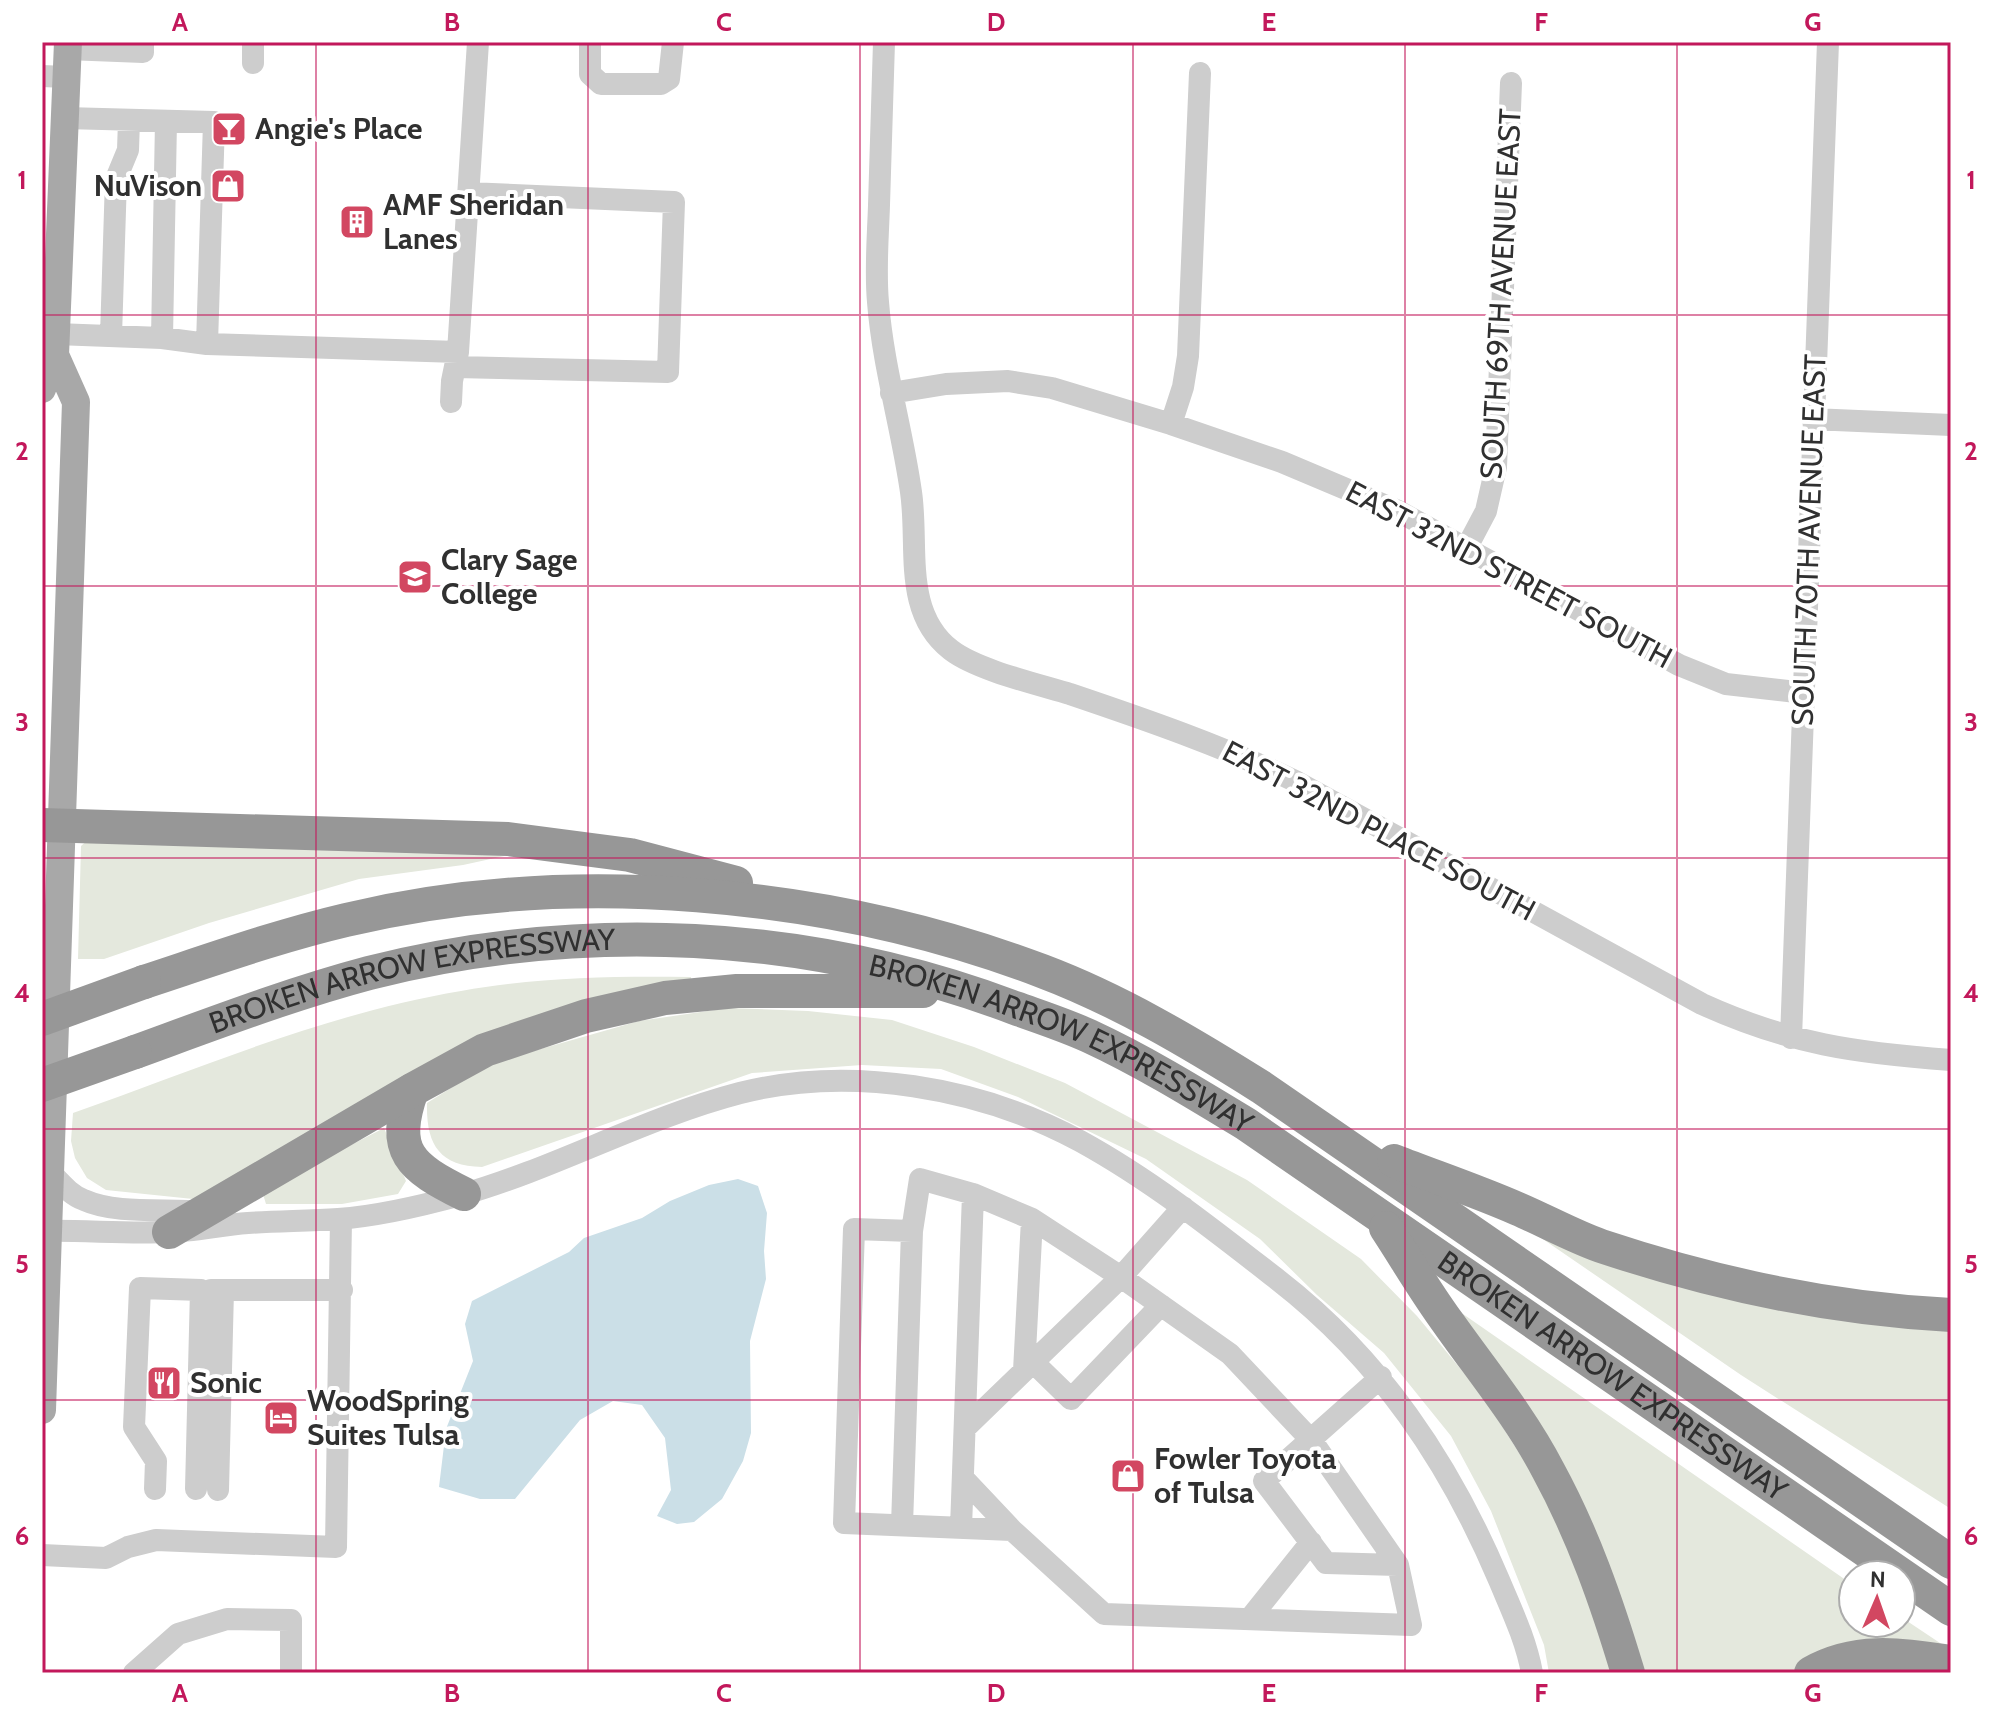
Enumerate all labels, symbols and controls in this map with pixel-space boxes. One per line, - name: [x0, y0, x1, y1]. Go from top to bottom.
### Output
- text: A: [172, 6, 189, 38]
- text: B: [444, 6, 460, 38]
- text: C: [716, 6, 732, 38]
- text: D: [987, 6, 1005, 38]
- text: E: [1262, 6, 1276, 38]
- text: F: [1534, 6, 1548, 38]
- text: G: [1804, 6, 1822, 38]
- street label: SOUTH 69TH AVENUE EAST: [1472, 108, 1529, 480]
- bar icon: Angie's Place: [210, 110, 248, 148]
- place label: Angie's Place: [255, 110, 422, 147]
- text: 1: [17, 164, 27, 196]
- text: 1: [1966, 164, 1976, 196]
- place label: NuVison: [94, 167, 202, 204]
- shop icon: NuVison: [209, 167, 247, 205]
- place label: AMF Sheridan Lanes: [383, 186, 564, 257]
- building icon: AMF Sheridan Lanes: [338, 203, 376, 241]
- street label: SOUTH 70TH AVENUE EAST: [1784, 353, 1833, 727]
- text: 2: [15, 435, 29, 467]
- text: 2: [1964, 435, 1978, 467]
- street label: EAST 32ND STREET SOUTH: [1340, 473, 1679, 676]
- place label: Clary Sage College: [441, 541, 578, 612]
- school or university icon: Clary Sage College: [396, 558, 434, 596]
- text: 3: [15, 706, 29, 738]
- text: 3: [1964, 706, 1978, 738]
- street label: EAST 32ND PLACE SOUTH: [1217, 732, 1542, 929]
- street label: BROKEN ARROW EXPRESSWAY: [204, 921, 616, 1041]
- street label: BROKEN ARROW EXPRESSWAY: [866, 946, 1261, 1142]
- text: 4: [14, 977, 30, 1009]
- text: 4: [1963, 977, 1979, 1009]
- street label: BROKEN ARROW EXPRESSWAY: [1431, 1243, 1795, 1509]
- text: 5: [15, 1248, 29, 1280]
- text: 5: [1964, 1248, 1978, 1280]
- restaurant icon: Sonic: [145, 1364, 183, 1402]
- place label: Sonic: [190, 1364, 262, 1401]
- place label: WoodSpring Suites Tulsa: [307, 1382, 469, 1453]
- hotel icon: WoodSpring Suites Tulsa: [262, 1399, 300, 1437]
- place label: Fowler Toyota of Tulsa: [1154, 1440, 1336, 1511]
- shop icon: Fowler Toyota of Tulsa: [1109, 1457, 1147, 1495]
- text: 6: [15, 1520, 29, 1552]
- text: 6: [1964, 1520, 1978, 1552]
- north arrow: [1837, 1559, 1917, 1639]
- text: N: [1869, 1566, 1886, 1593]
- text: A: [172, 1677, 189, 1709]
- text: B: [444, 1677, 460, 1709]
- text: C: [716, 1677, 732, 1709]
- text: D: [987, 1677, 1005, 1709]
- text: E: [1262, 1677, 1276, 1709]
- text: F: [1534, 1677, 1548, 1709]
- text: G: [1804, 1677, 1822, 1709]

